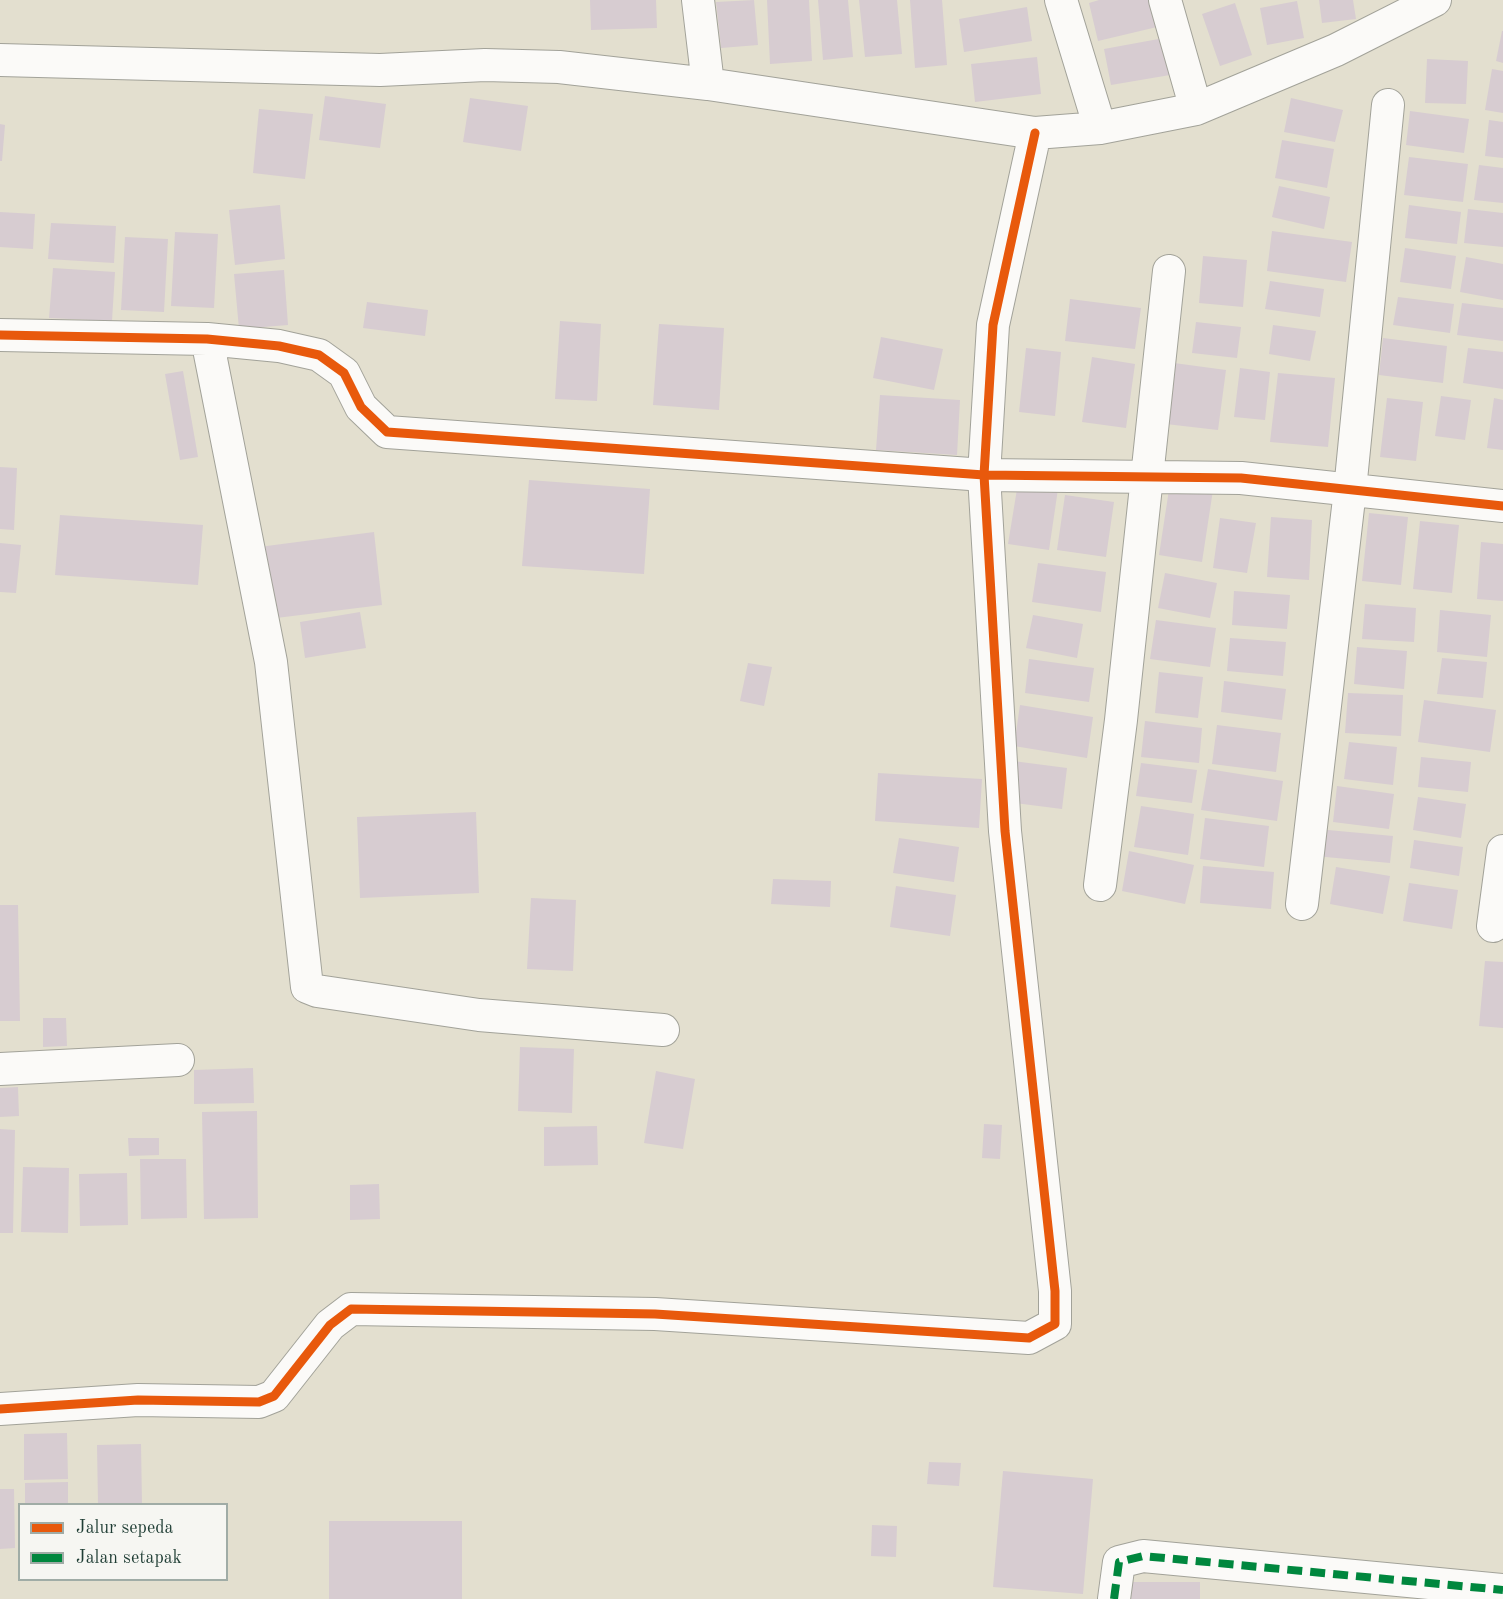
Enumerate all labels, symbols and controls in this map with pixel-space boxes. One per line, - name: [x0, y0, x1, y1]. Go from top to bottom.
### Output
- legend: [18, 1503, 228, 1581]
- text: Jalur sepeda: [76, 1519, 174, 1537]
- text: Jalan setapak: [76, 1549, 182, 1567]

